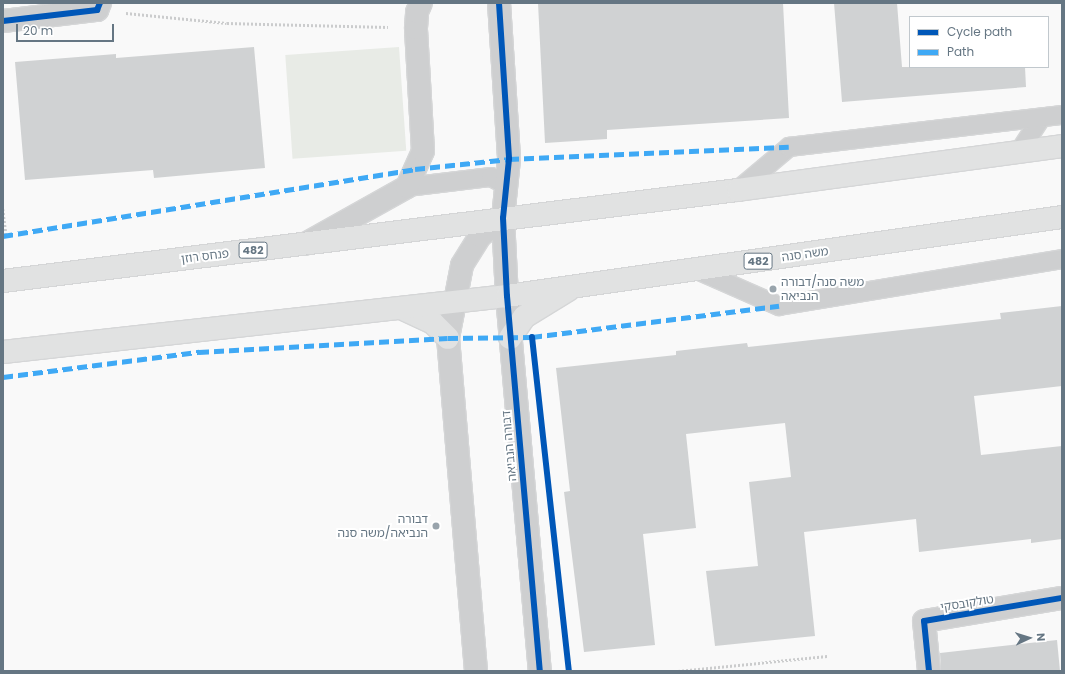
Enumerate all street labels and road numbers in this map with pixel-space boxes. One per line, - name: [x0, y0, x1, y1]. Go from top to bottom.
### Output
- road number: 482: [238, 241, 268, 259]
- street label: משה סנה: [781, 244, 829, 264]
- street label: פנחס רוזן: [180, 246, 230, 266]
- road number: 482: [743, 252, 773, 270]
- street label: דבורה הנביאה: [499, 410, 519, 482]
- street label: טולקובסקי: [939, 592, 995, 614]

